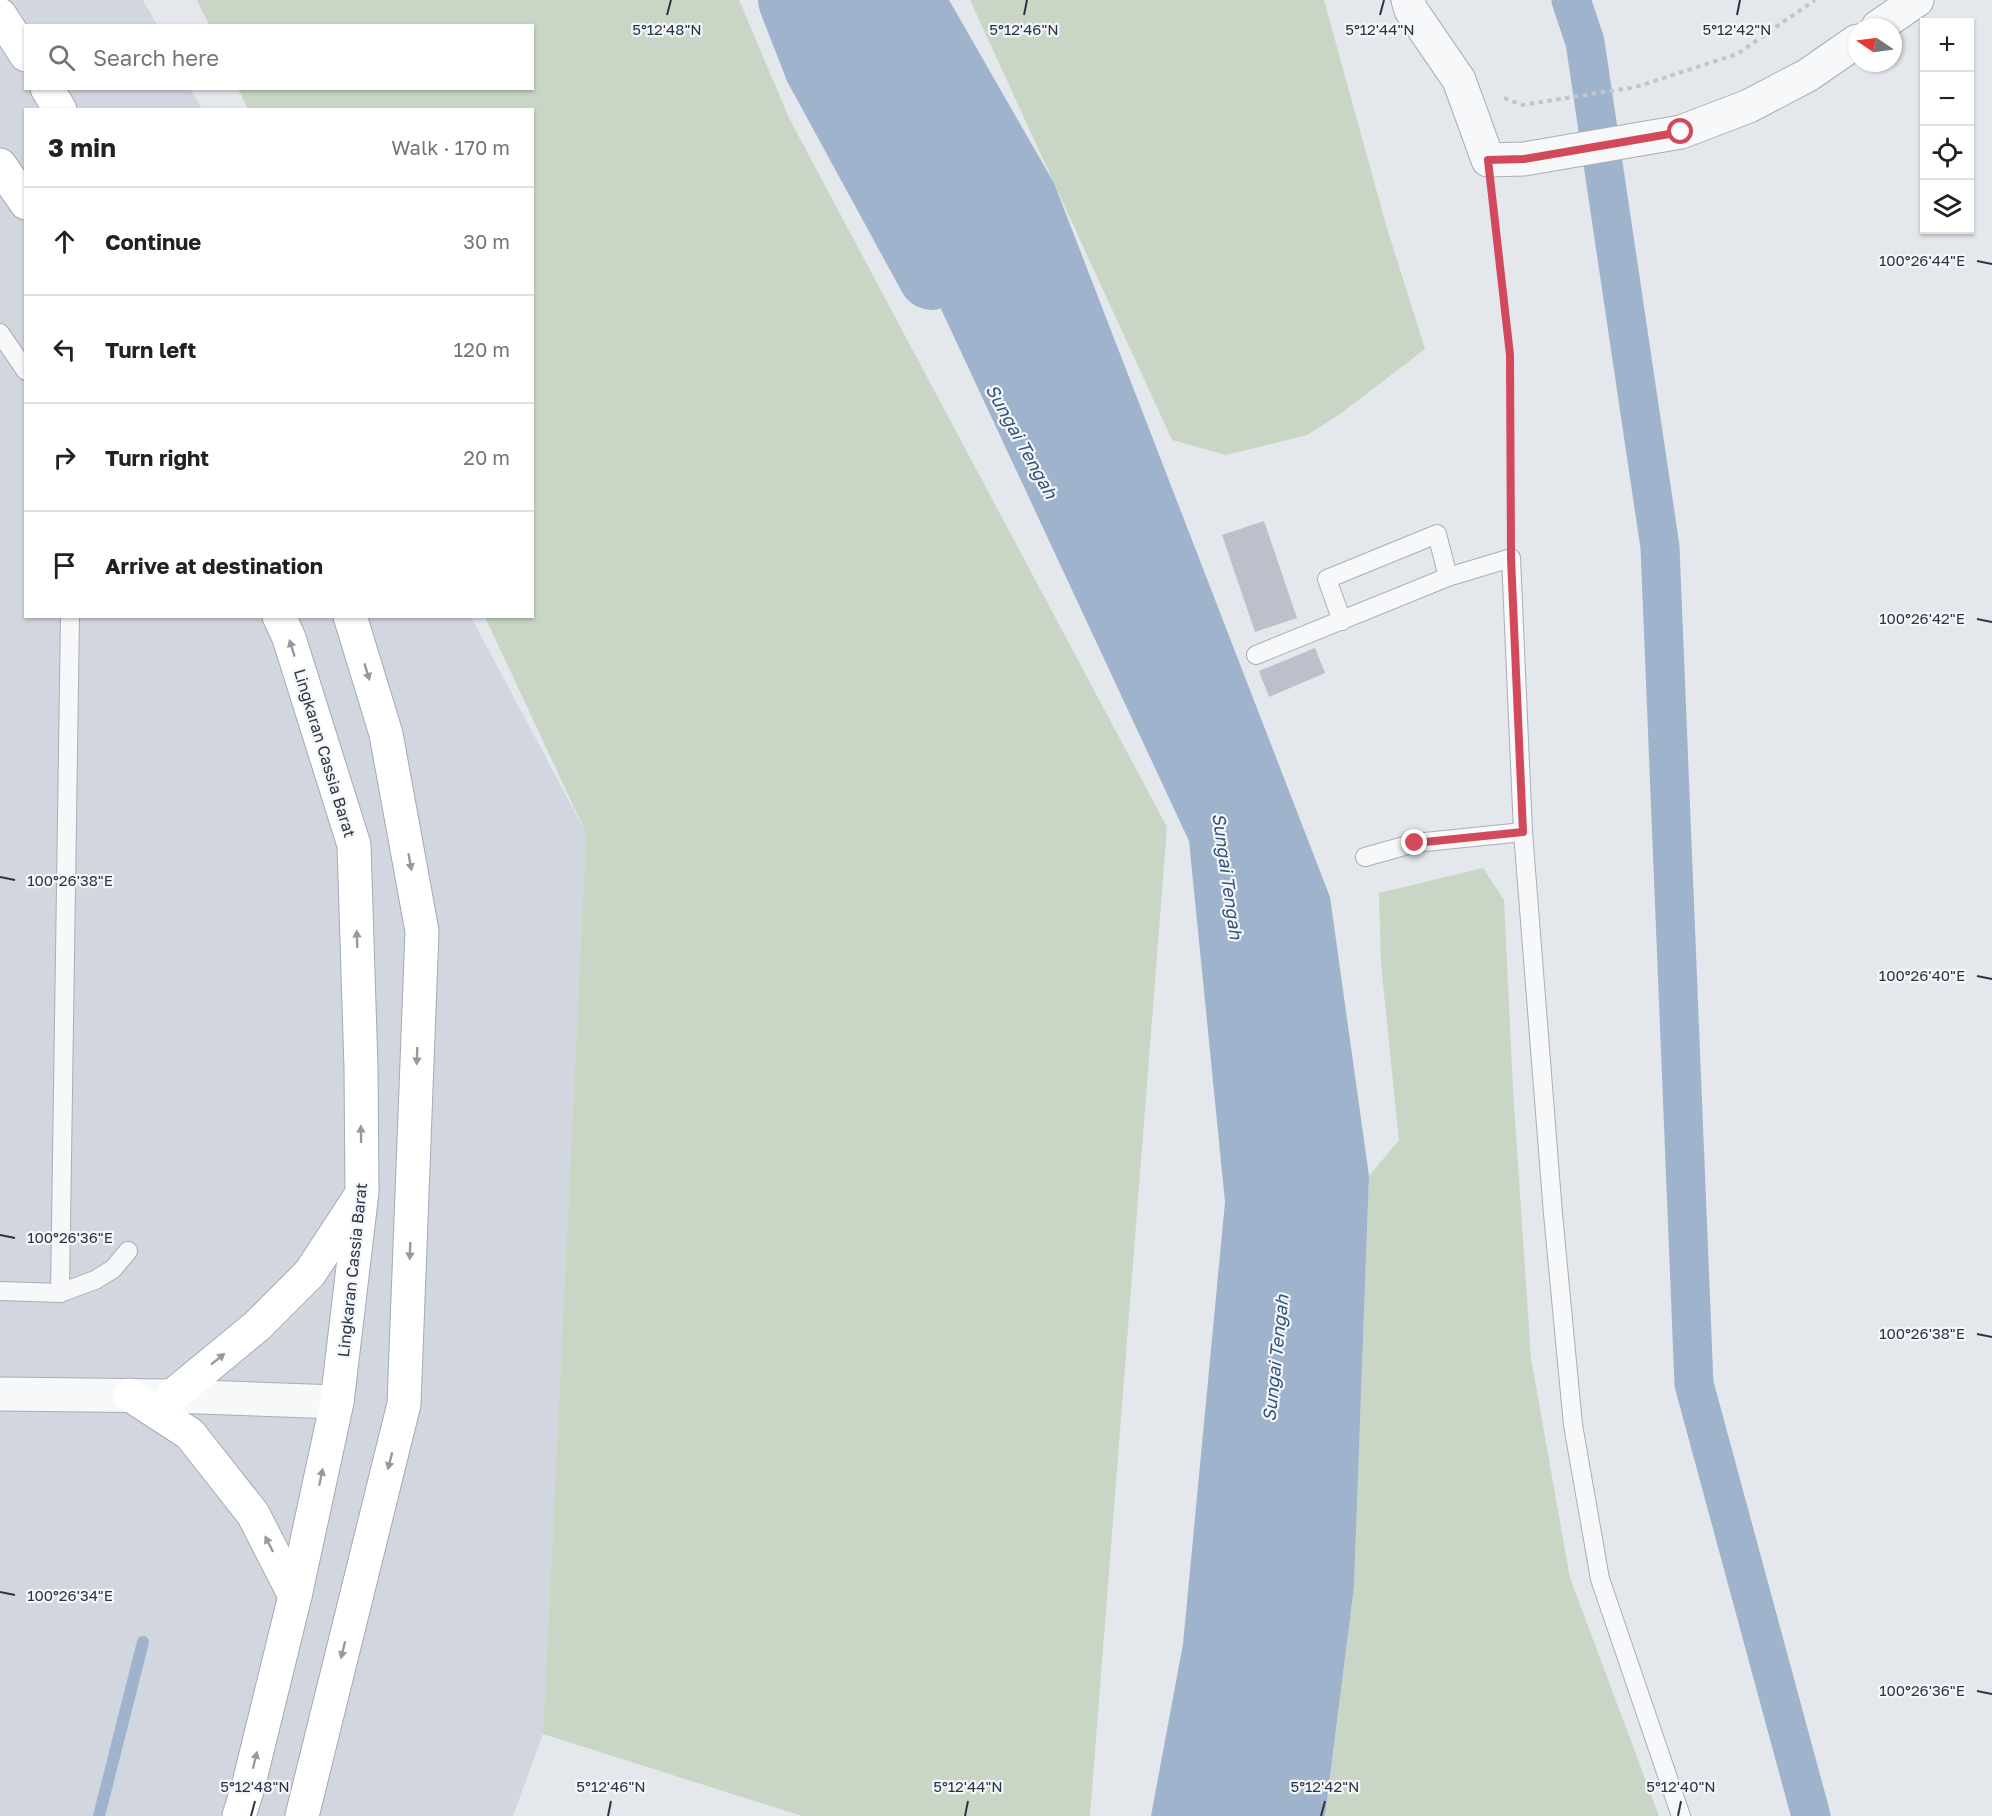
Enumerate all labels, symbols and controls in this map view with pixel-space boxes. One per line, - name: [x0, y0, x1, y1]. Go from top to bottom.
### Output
- north arrow: [1848, 18, 1902, 72]
- map controls: [1920, 18, 1974, 234]
- button: +: [1920, 18, 1974, 72]
- text: 5°12'48"N: [632, 20, 702, 38]
- text: 5°12'46"N: [989, 20, 1059, 38]
- text: 5°12'44"N: [1345, 20, 1415, 38]
- text: 5°12'42"N: [1703, 20, 1771, 38]
- search box: [24, 24, 534, 90]
- icon: search: [45, 41, 78, 74]
- text: Search here: [93, 44, 219, 71]
- button: −: [1920, 72, 1974, 126]
- route start: [1667, 118, 1693, 144]
- button: locate: [1920, 126, 1974, 180]
- text: 3 min: [48, 132, 116, 163]
- text: Walk · 170 m: [391, 135, 510, 159]
- button: layers: [1920, 180, 1974, 234]
- icon: ahead: [48, 225, 81, 258]
- text: Continue: [105, 228, 201, 255]
- text: 30 m: [463, 229, 510, 253]
- text: 100°26'44"E: [1879, 251, 1965, 269]
- icon: left: [48, 333, 81, 366]
- text: Turn left: [105, 336, 196, 363]
- text: 120 m: [454, 337, 510, 361]
- water label: Sungai Tengah: [981, 380, 1063, 503]
- icon: right: [48, 441, 81, 474]
- text: Turn right: [105, 444, 209, 471]
- text: 20 m: [463, 445, 510, 469]
- icon: arrive: [48, 549, 81, 582]
- text: Arrive at destination: [105, 552, 323, 579]
- text: 100°26'42"E: [1879, 609, 1965, 627]
- one-way arrow: [287, 639, 296, 657]
- one-way arrow: [363, 663, 372, 681]
- street label: Lingkaran Cassia Barat: [290, 666, 360, 840]
- water label: Sungai Tengah: [1208, 811, 1248, 942]
- route end: [1401, 829, 1427, 855]
- one-way arrow: [405, 853, 414, 872]
- text: 100°26'38"E: [27, 871, 113, 889]
- one-way arrow: [352, 929, 361, 948]
- text: 100°26'40"E: [1879, 966, 1965, 984]
- one-way arrow: [413, 1047, 422, 1066]
- one-way arrow: [357, 1124, 366, 1143]
- street label: Lingkaran Cassia Barat: [333, 1182, 371, 1358]
- text: 100°26'36"E: [27, 1228, 113, 1246]
- one-way arrow: [405, 1242, 415, 1261]
- water label: Sungai Tengah: [1257, 1293, 1293, 1423]
- text: 100°26'38"E: [1879, 1324, 1965, 1342]
- one-way arrow: [210, 1353, 225, 1365]
- one-way arrow: [385, 1452, 395, 1470]
- one-way arrow: [317, 1467, 326, 1486]
- one-way arrow: [264, 1535, 273, 1552]
- text: 100°26'34"E: [27, 1586, 113, 1604]
- one-way arrow: [338, 1641, 347, 1659]
- text: 100°26'36"E: [1879, 1681, 1965, 1699]
- one-way arrow: [250, 1751, 260, 1769]
- text: 5°12'48"N: [220, 1777, 290, 1795]
- text: 5°12'46"N: [576, 1777, 646, 1795]
- text: 5°12'44"N: [933, 1777, 1003, 1795]
- text: 5°12'42"N: [1291, 1777, 1359, 1795]
- text: 5°12'40"N: [1646, 1777, 1716, 1795]

